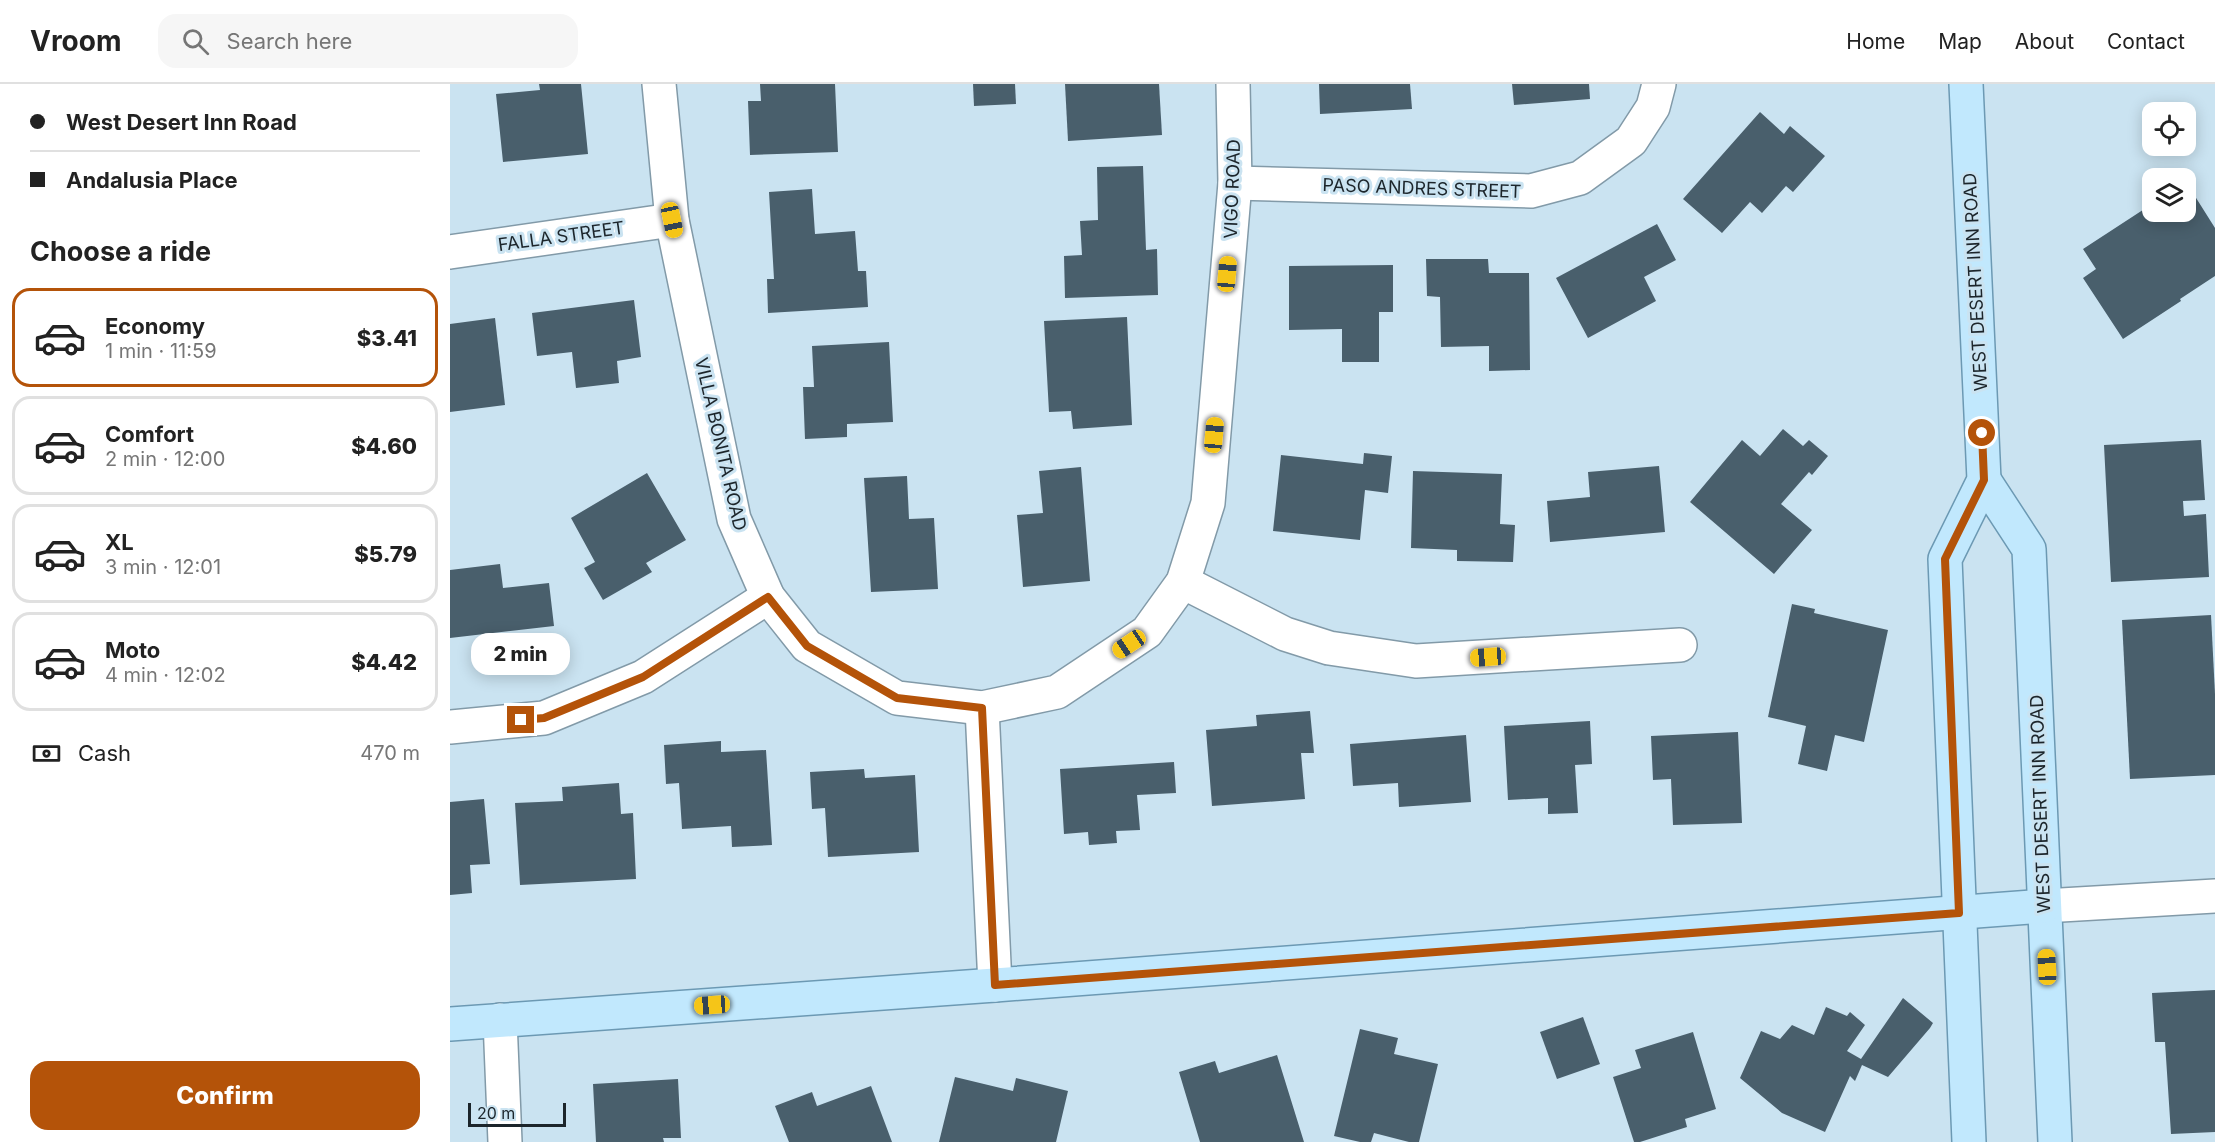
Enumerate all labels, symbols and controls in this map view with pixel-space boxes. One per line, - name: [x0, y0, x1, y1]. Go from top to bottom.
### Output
- search box: [158, 14, 578, 68]
- text: Vroom: [30, 24, 122, 58]
- icon: search: [179, 25, 212, 58]
- text: Search here: [227, 28, 352, 54]
- text: Home: [1846, 29, 1905, 54]
- text: Map: [1938, 29, 1982, 54]
- text: About: [2015, 29, 2074, 54]
- text: Contact: [2107, 29, 2185, 54]
- map controls: [2142, 102, 2196, 222]
- button: locate: [2142, 102, 2196, 156]
- text: West Desert Inn Road: [66, 109, 297, 135]
- street label: VIGO ROAD: [1220, 139, 1244, 239]
- text: Andalusia Place: [66, 167, 238, 193]
- button: layers: [2142, 168, 2196, 222]
- street label: WEST DESERT INN ROAD: [1959, 172, 1991, 392]
- street label: PASO ANDRES STREET: [1322, 174, 1522, 202]
- car: [659, 201, 685, 239]
- street label: FALLA STREET: [497, 217, 625, 255]
- text: Choose a ride: [30, 235, 211, 268]
- car: [1216, 255, 1238, 293]
- icon: car: [33, 311, 87, 365]
- text: Economy: [105, 313, 205, 339]
- text: $3.41: [357, 325, 417, 351]
- text: 1 min · 11:59: [105, 339, 217, 363]
- street label: VILLA BONITA ROAD: [691, 356, 751, 532]
- car: [1203, 416, 1225, 454]
- icon: car: [33, 419, 87, 473]
- route start: [1968, 419, 1995, 446]
- text: Comfort: [105, 421, 194, 447]
- text: $4.60: [351, 433, 417, 459]
- text: 2 min · 12:00: [105, 447, 225, 471]
- icon: car: [33, 527, 87, 581]
- text: XL: [105, 529, 134, 555]
- text: $5.79: [354, 541, 417, 567]
- text: 3 min · 12:01: [105, 555, 221, 579]
- car: [1109, 626, 1149, 662]
- callout: 2 min: [472, 633, 571, 675]
- icon: car: [33, 635, 87, 689]
- text: Moto: [105, 637, 160, 663]
- text: 2 min: [493, 642, 548, 666]
- car: [1469, 647, 1507, 667]
- text: $4.42: [351, 649, 417, 675]
- text: 4 min · 12:02: [105, 663, 226, 687]
- street label: WEST DESERT INN ROAD: [2026, 695, 2054, 913]
- route end: [507, 706, 534, 733]
- icon: cash: [30, 737, 63, 770]
- text: Cash: [78, 740, 131, 766]
- text: 470 m: [360, 741, 420, 765]
- car: [2037, 949, 2057, 985]
- car: [693, 995, 731, 1015]
- button: Confirm: [30, 1061, 420, 1130]
- scale bar: [468, 1100, 566, 1128]
- text: 20 m: [477, 1103, 515, 1123]

